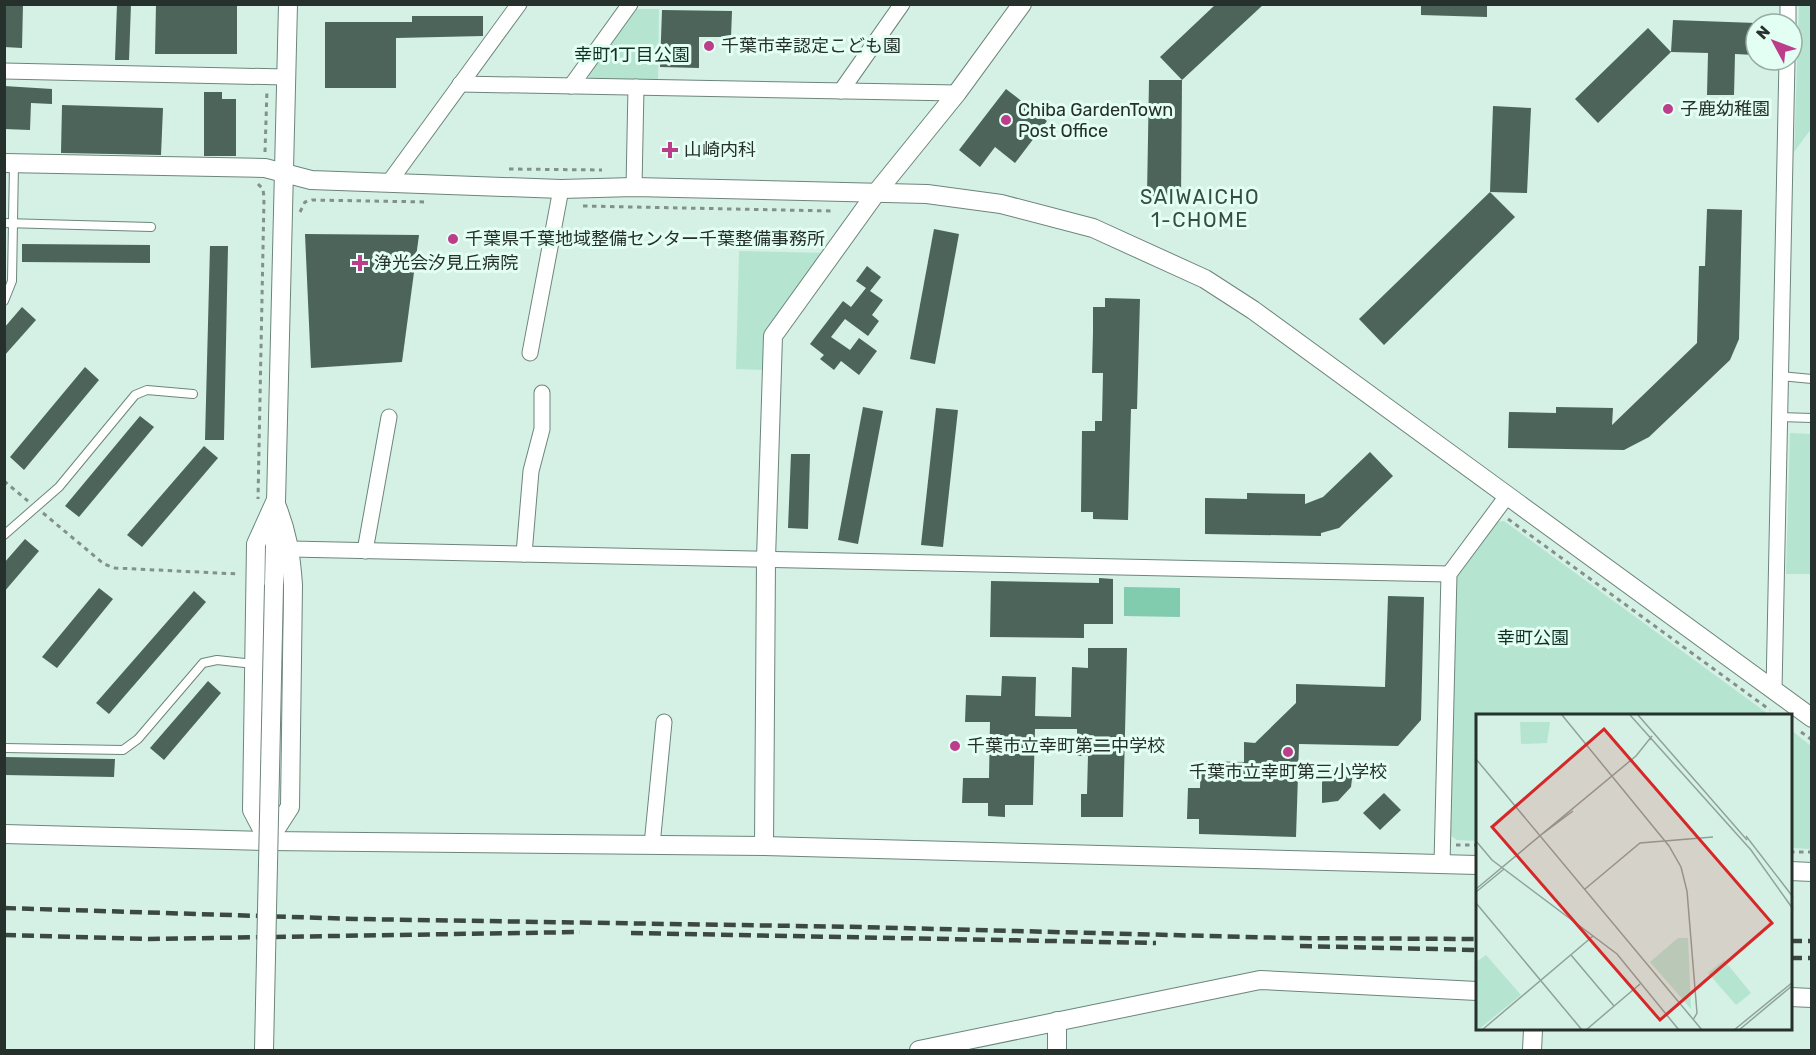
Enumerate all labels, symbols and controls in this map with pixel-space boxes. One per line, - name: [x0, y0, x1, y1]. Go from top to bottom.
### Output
- north arrow: [1744, 12, 1804, 72]
- text: N: [1752, 22, 1774, 43]
- place label: 千葉市幸認定こども園: [721, 35, 901, 57]
- marker: 千葉市幸認定こども園: [702, 39, 716, 53]
- park label: 幸町1丁目公園: [574, 44, 690, 66]
- place label: 子鹿幼稚園: [1680, 98, 1770, 120]
- place label: Chiba GardenTown Post Office: [1018, 99, 1173, 142]
- marker: 子鹿幼稚園: [1661, 102, 1675, 116]
- marker: Chiba GardenTown Post Office: [999, 113, 1013, 127]
- place label: 山崎内科: [684, 139, 756, 161]
- marker: 山崎内科: [661, 141, 679, 159]
- district label: SAIWAICHO 1-CHOME: [1140, 185, 1260, 232]
- place label: 千葉県千葉地域整備センター千葉整備事務所: [465, 228, 825, 250]
- marker: 千葉県千葉地域整備センター千葉整備事務所: [446, 232, 460, 246]
- place label: 浄光会汐見丘病院: [374, 252, 518, 274]
- marker: 浄光会汐見丘病院: [351, 254, 369, 272]
- park label: 幸町公園: [1497, 627, 1569, 649]
- inset map: [1476, 714, 1792, 1031]
- place label: 千葉市立幸町第二中学校: [967, 735, 1165, 757]
- marker: 千葉市立幸町第二中学校: [948, 739, 962, 753]
- marker: 千葉市立幸町第三小学校: [1281, 745, 1295, 759]
- place label: 千葉市立幸町第三小学校: [1189, 761, 1387, 783]

